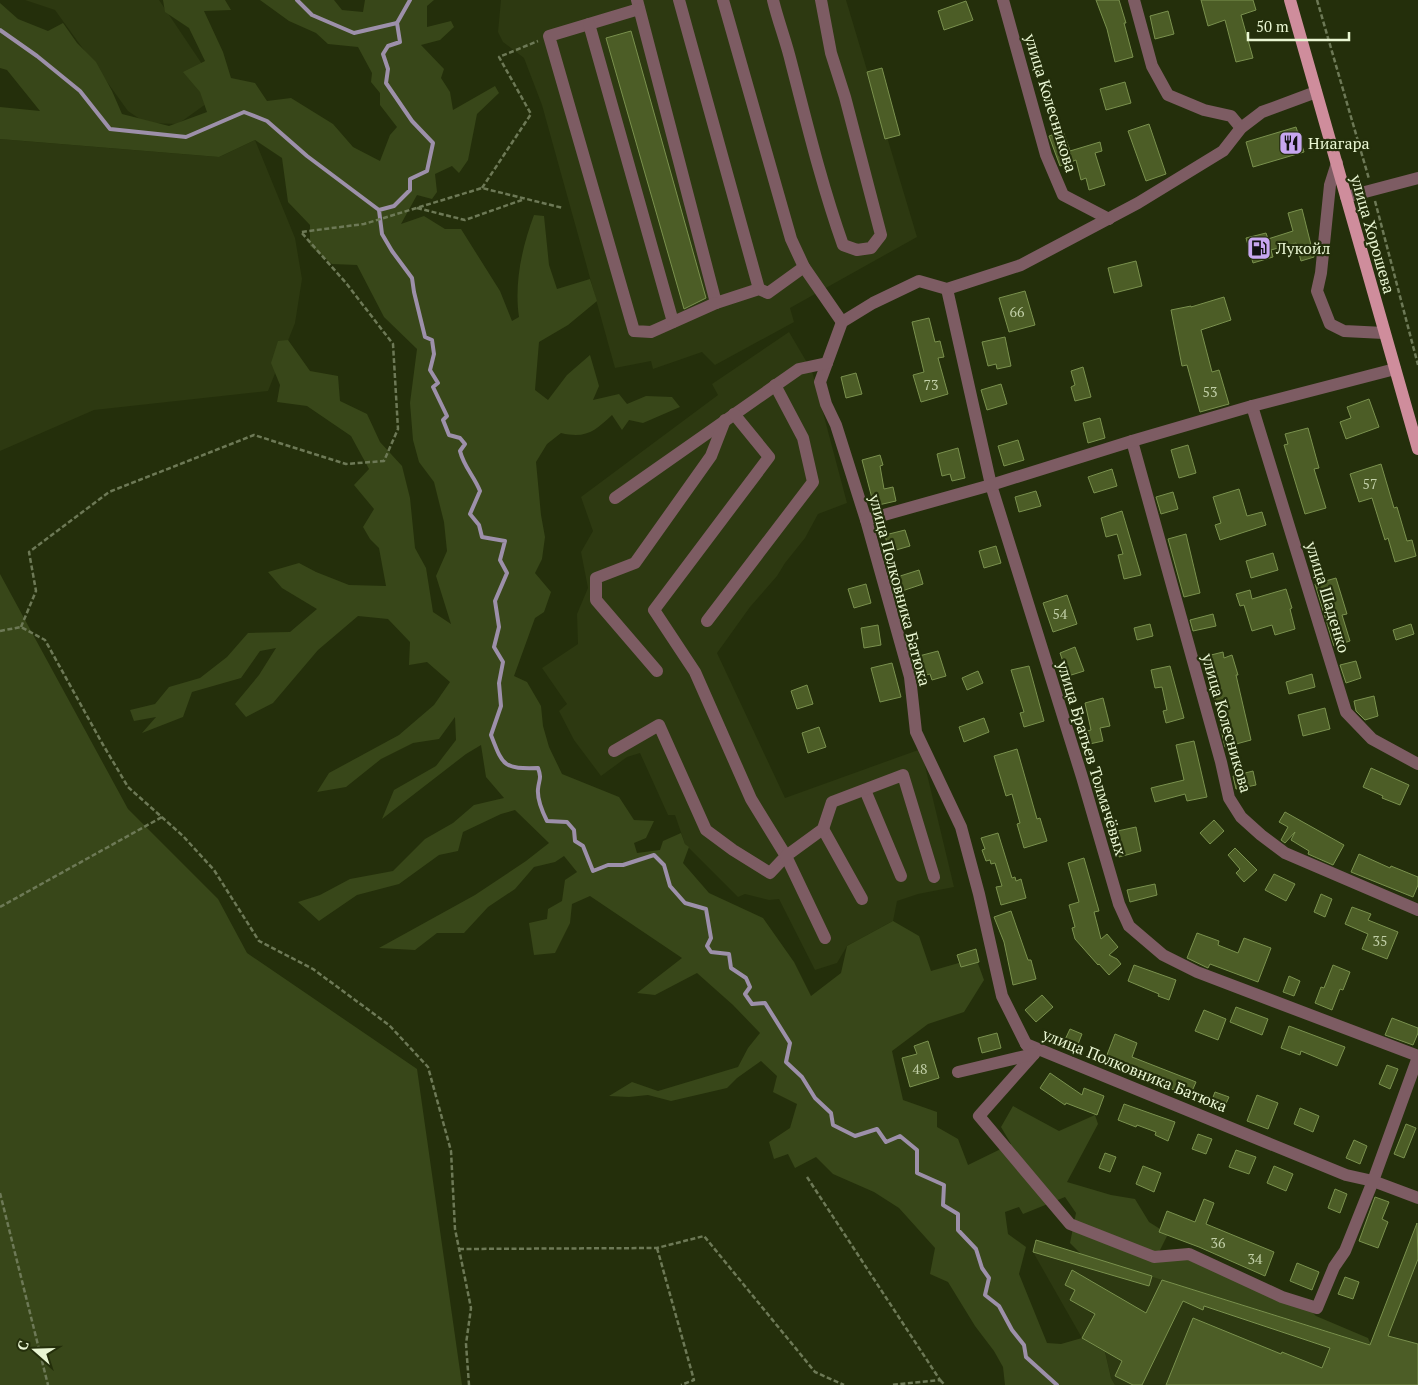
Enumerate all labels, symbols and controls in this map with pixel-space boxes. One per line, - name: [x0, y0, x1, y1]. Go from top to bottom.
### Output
- scale bar: [1248, 10, 1349, 42]
- text: 50 m: [1256, 16, 1289, 36]
- street label: улица Колесникова: [1019, 30, 1083, 175]
- restaurant icon: Ниагара: [1278, 130, 1304, 156]
- place label: Ниагара: [1308, 132, 1370, 154]
- street label: улица Хорошева: [1345, 171, 1400, 296]
- fuel station icon: Лукойл: [1246, 235, 1272, 261]
- place label: Лукойл: [1275, 237, 1331, 259]
- house number: 66: [1010, 302, 1025, 321]
- house number: 73: [924, 375, 938, 394]
- house number: 53: [1203, 382, 1217, 401]
- house number: 57: [1363, 474, 1377, 493]
- street label: улица Полковника Батюка: [864, 491, 936, 688]
- street label: улица Шаденко: [1300, 538, 1355, 655]
- house number: 54: [1053, 604, 1068, 623]
- street label: улица Колесникова: [1196, 650, 1257, 795]
- street label: улица Братьев Толмачёвых: [1052, 657, 1132, 859]
- house number: 35: [1373, 931, 1387, 950]
- street label: улица Полковника Батюка: [1038, 1022, 1231, 1117]
- house number: 48: [913, 1059, 927, 1078]
- house number: 36: [1211, 1233, 1226, 1252]
- house number: 34: [1248, 1249, 1263, 1268]
- north arrow: [10, 1325, 60, 1375]
- text: С: [12, 1338, 33, 1353]

